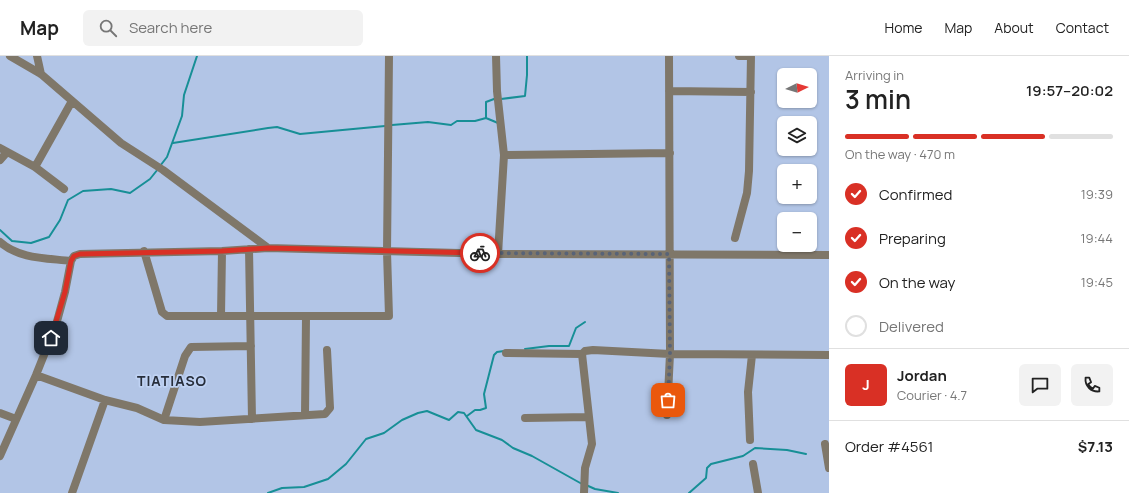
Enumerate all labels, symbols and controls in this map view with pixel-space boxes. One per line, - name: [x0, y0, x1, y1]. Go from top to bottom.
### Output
- search box: [83, 10, 363, 46]
- text: Map: [20, 15, 59, 41]
- icon: search: [97, 17, 119, 39]
- text: Search here: [129, 17, 212, 38]
- text: Home: [885, 18, 922, 37]
- text: Map: [944, 18, 972, 37]
- text: About: [994, 18, 1034, 37]
- text: Contact: [1056, 18, 1109, 37]
- text: Arriving in: [845, 66, 904, 84]
- north arrow: [777, 68, 817, 108]
- map controls: [777, 68, 817, 252]
- text: 19:57–20:02: [1026, 80, 1113, 101]
- text: 3 min: [845, 81, 911, 117]
- button: layers: [777, 116, 817, 156]
- text: On the way · 470 m: [845, 145, 955, 163]
- button: +: [777, 164, 817, 204]
- icon: check: [845, 183, 867, 205]
- text: Confirmed: [879, 184, 952, 205]
- text: 19:39: [1081, 185, 1113, 203]
- button: −: [777, 212, 817, 252]
- icon: check: [845, 227, 867, 249]
- text: Preparing: [879, 228, 946, 249]
- text: 19:44: [1081, 229, 1113, 247]
- courier: [460, 233, 500, 273]
- icon: bike: [469, 242, 491, 264]
- icon: check: [845, 271, 867, 293]
- text: On the way: [879, 272, 955, 293]
- text: 19:45: [1081, 273, 1113, 291]
- text: Delivered: [879, 316, 944, 337]
- pin: [34, 321, 68, 355]
- icon: home: [40, 327, 62, 349]
- button: chat: [1019, 364, 1061, 406]
- button: phone: [1071, 364, 1113, 406]
- text: Jordan: [897, 365, 947, 386]
- district label: TIATIASO: [137, 371, 207, 390]
- text: J: [862, 374, 870, 395]
- pin: [651, 383, 685, 417]
- text: Courier · 4.7: [897, 386, 967, 404]
- icon: bag: [657, 389, 679, 411]
- text: Order #4561: [845, 436, 933, 457]
- text: $7.13: [1078, 436, 1113, 457]

